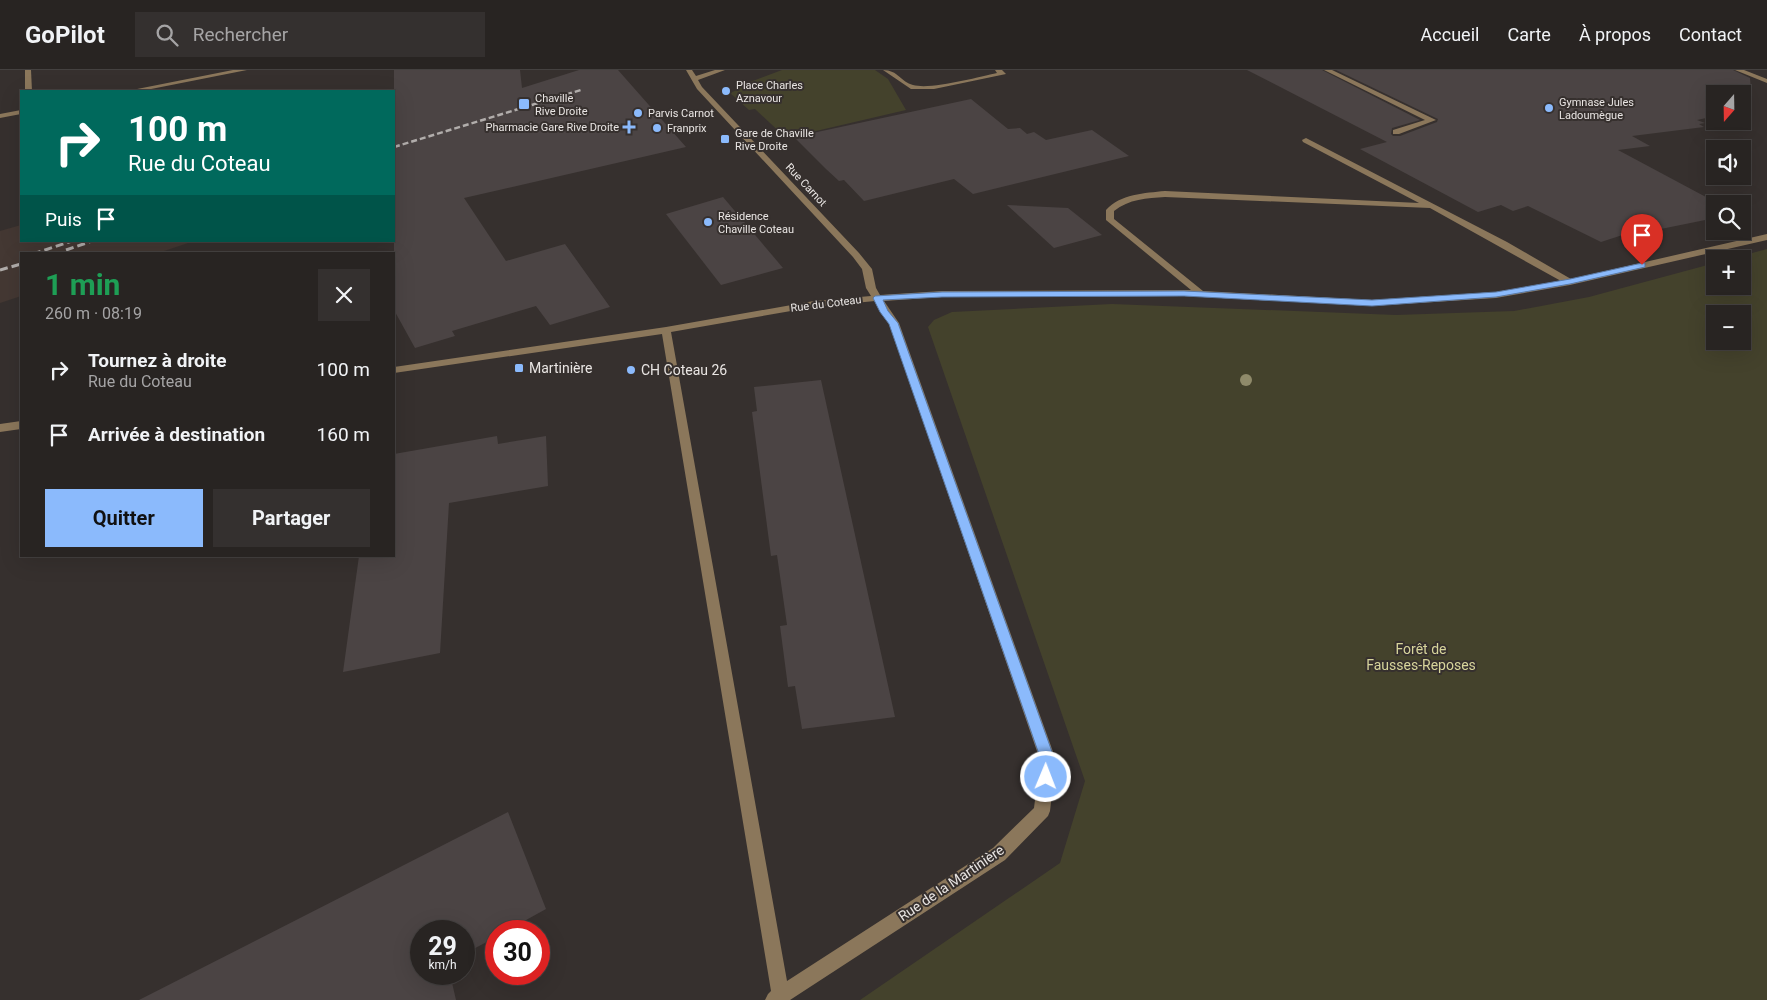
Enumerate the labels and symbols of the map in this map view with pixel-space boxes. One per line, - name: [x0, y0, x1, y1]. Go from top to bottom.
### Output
- place label: Place Charles Aznavour: [736, 79, 803, 105]
- marker: Place Charles Aznavour: [720, 85, 732, 97]
- north arrow: [1706, 85, 1751, 130]
- place label: Chaville Rive Droite: [535, 92, 588, 118]
- place label: Gymnase Jules Ladoumègue: [1559, 96, 1634, 122]
- marker: Chaville Rive Droite: [517, 97, 531, 111]
- marker: Gymnase Jules Ladoumègue: [1543, 102, 1555, 114]
- marker: Parvis Carnot: [632, 107, 644, 119]
- place label: Parvis Carnot: [648, 107, 714, 120]
- place label: Pharmacie Gare Rive Droite: [486, 121, 619, 134]
- marker: Pharmacie Gare Rive Droite: [623, 121, 635, 133]
- marker: Franprix: [651, 122, 663, 134]
- place label: Franprix: [667, 122, 707, 135]
- place label: Gare de Chaville Rive Droite: [735, 127, 814, 153]
- marker: Gare de Chaville Rive Droite: [719, 133, 731, 145]
- street label: Rue Carnot: [783, 161, 830, 210]
- place label: Résidence Chaville Coteau: [718, 210, 794, 236]
- pin: [1621, 214, 1663, 265]
- marker: Résidence Chaville Coteau: [702, 216, 714, 228]
- street label: Rue du Coteau: [790, 293, 862, 315]
- place label: Martinière: [529, 360, 593, 376]
- marker: Martinière: [513, 362, 525, 374]
- place label: CH Coteau 26: [641, 362, 727, 378]
- marker: CH Coteau 26: [625, 364, 637, 376]
- park label: Forêt de Fausses-Reposes: [1366, 641, 1476, 673]
- position arrow: [1019, 750, 1071, 802]
- street label: Rue de la Martinière: [895, 842, 1007, 924]
- speed limit sign: 30: [485, 920, 550, 985]

